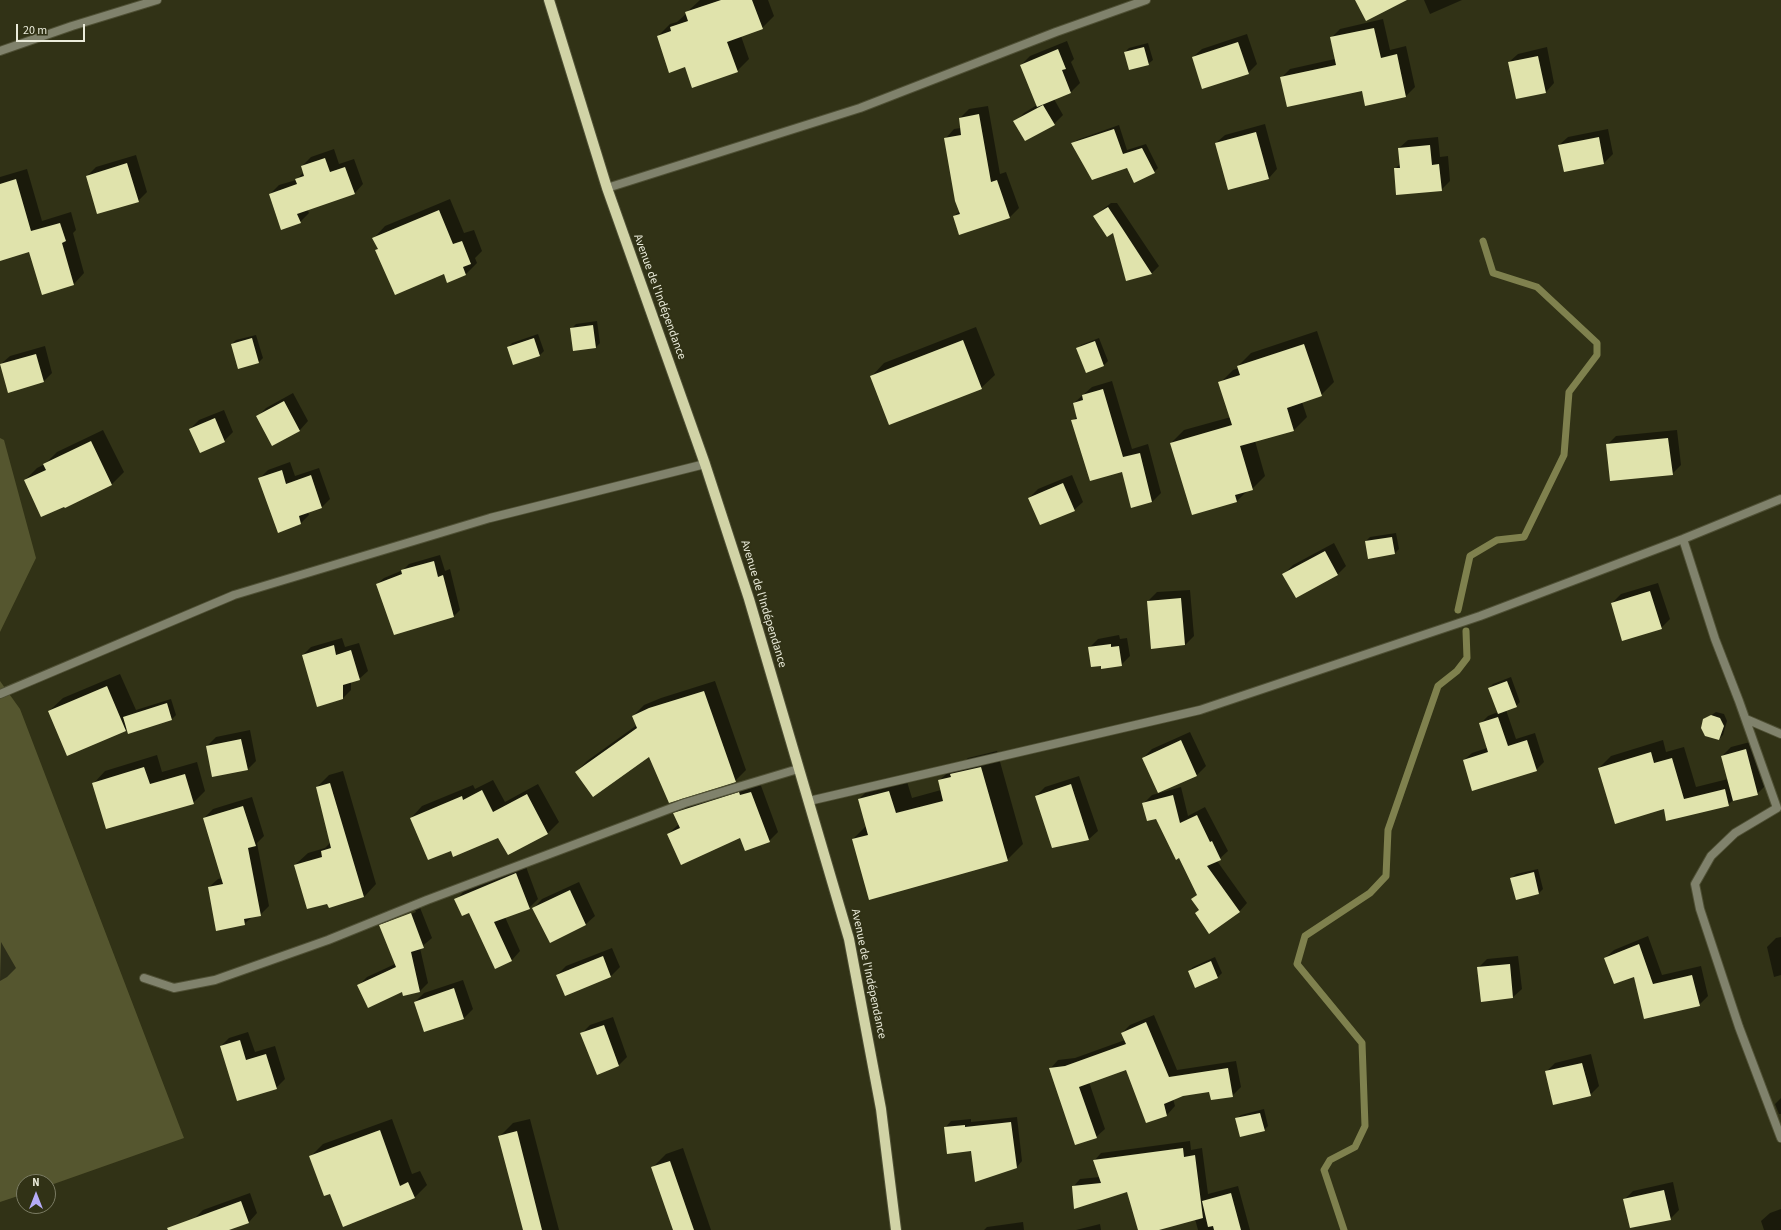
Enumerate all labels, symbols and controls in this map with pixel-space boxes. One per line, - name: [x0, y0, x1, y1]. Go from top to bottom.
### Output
- scale bar: [18, 16, 87, 42]
- text: 20 m: [23, 22, 47, 39]
- street label: Avenue de l'Indépendance: [630, 232, 688, 362]
- street label: Avenue de l'Indépendance: [737, 539, 789, 669]
- street label: Avenue de l'Indépendance: [847, 908, 889, 1040]
- north arrow: [16, 1174, 56, 1214]
- text: N: [32, 1175, 40, 1190]

